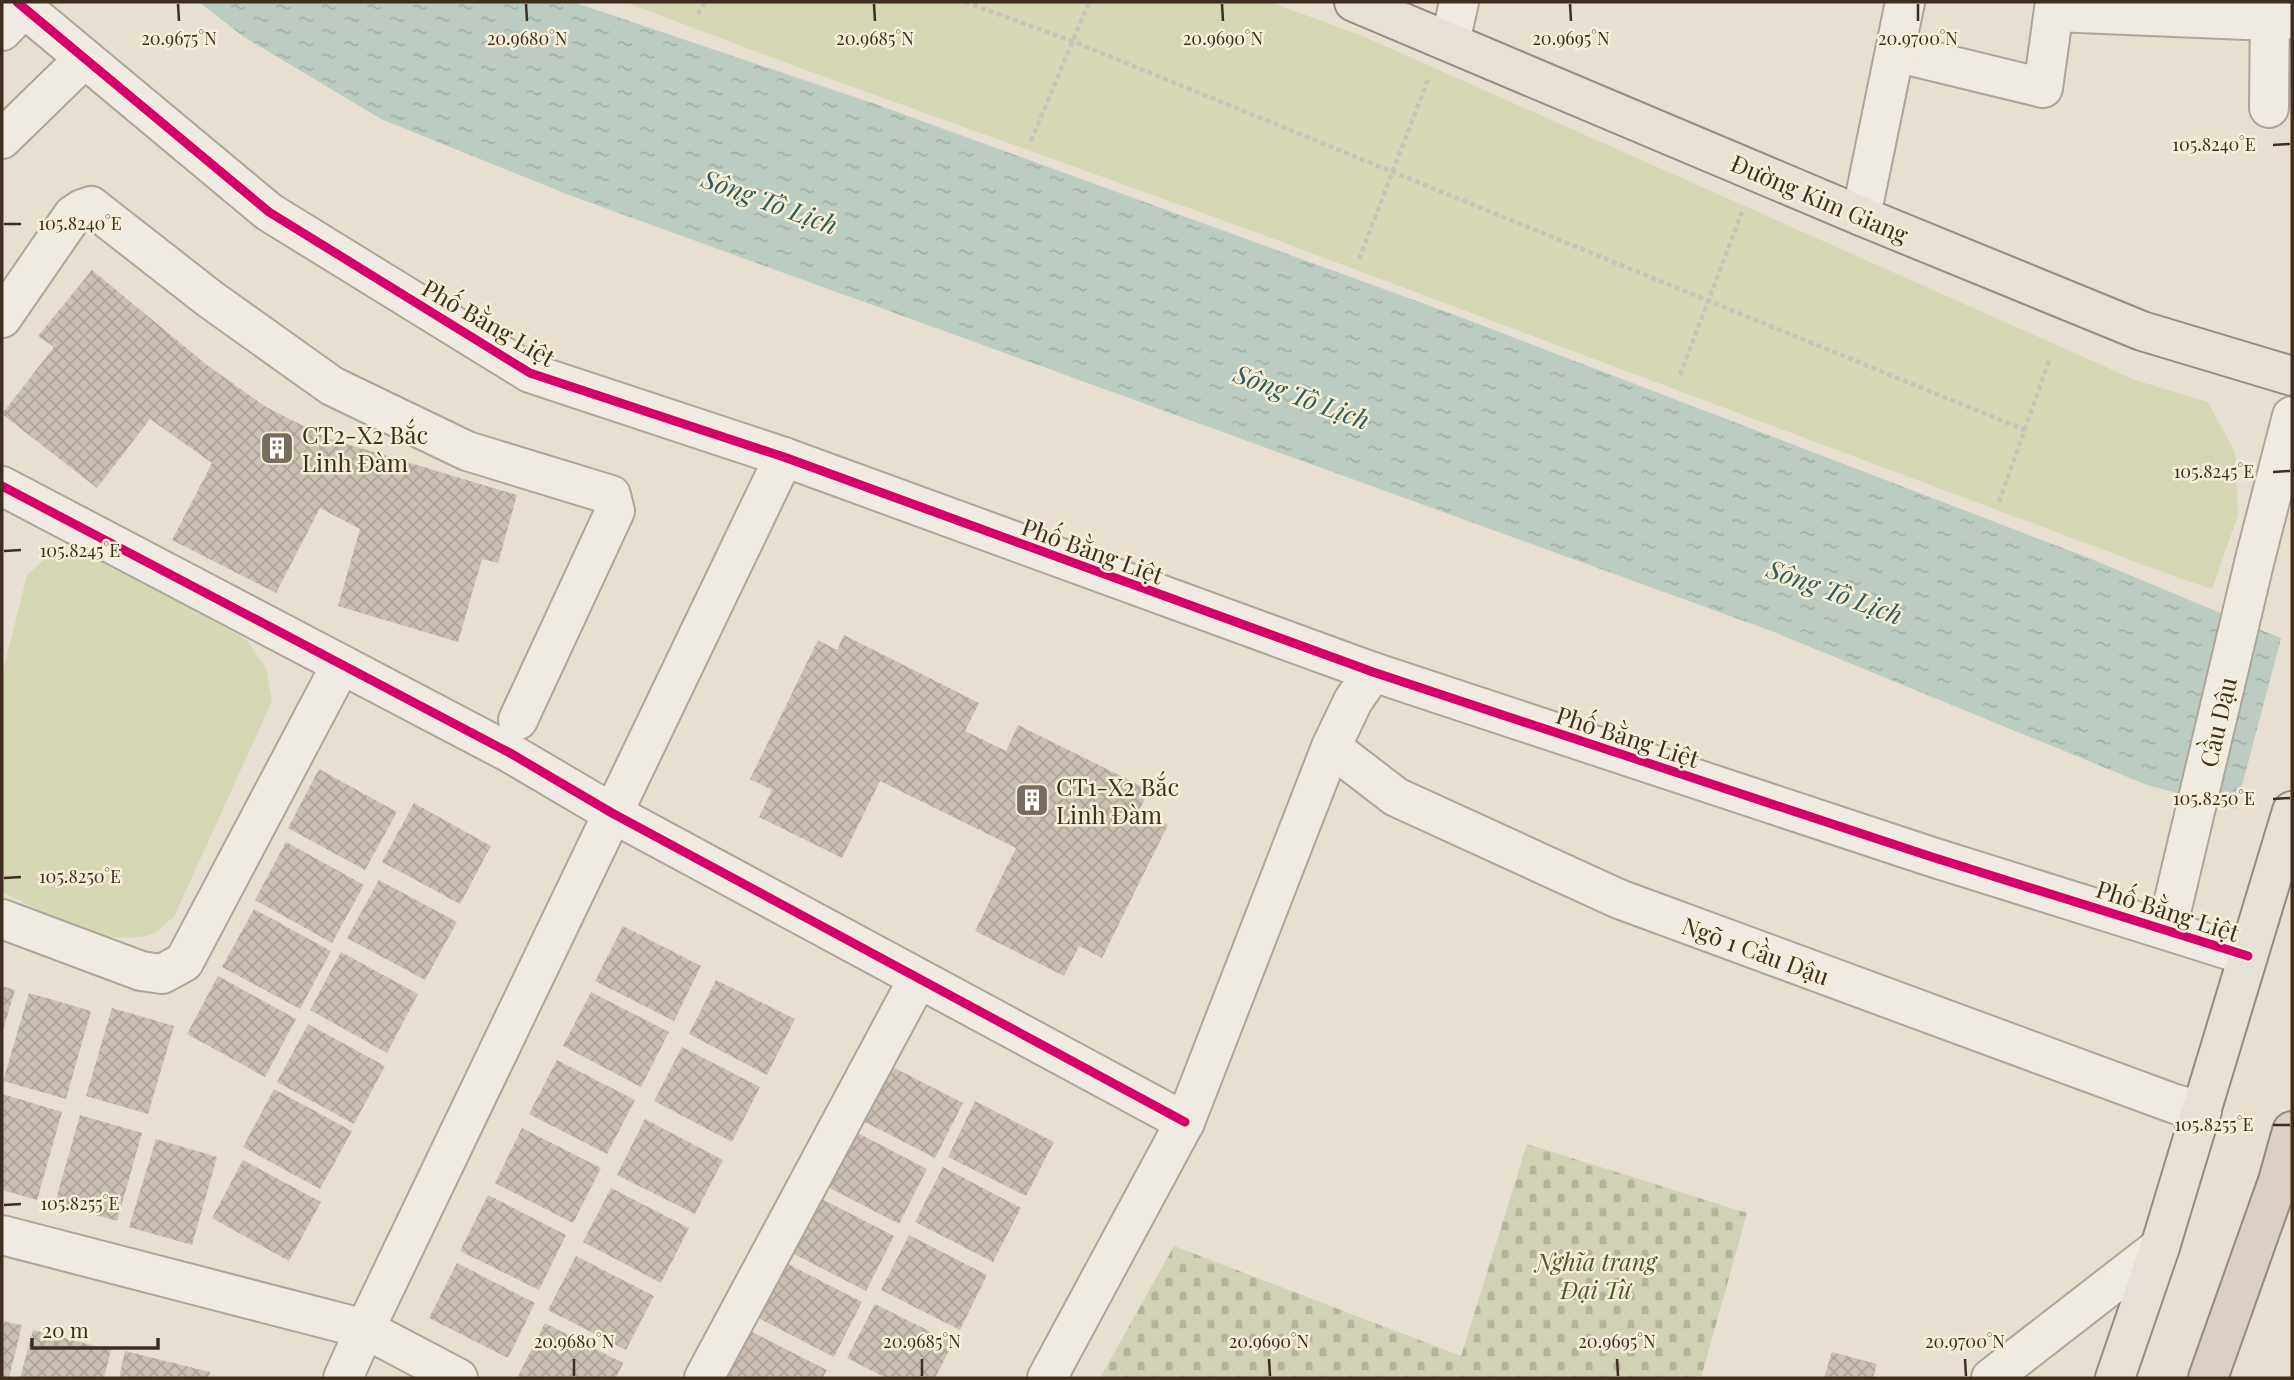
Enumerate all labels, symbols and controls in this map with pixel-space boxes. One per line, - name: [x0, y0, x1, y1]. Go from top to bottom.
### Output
- text: 20.9675°N: [141, 26, 217, 50]
- text: 20.9680°N: [487, 26, 568, 50]
- text: 20.9685°N: [836, 26, 914, 50]
- text: 20.9690°N: [1183, 26, 1264, 50]
- text: 20.9695°N: [1532, 26, 1610, 50]
- text: 20.9700°N: [1878, 26, 1958, 50]
- text: 105.8240°E: [2172, 132, 2256, 156]
- street label: Đường Kim Giang: [1726, 146, 1914, 250]
- water label: Sông Tô Lịch: [696, 160, 843, 242]
- text: 105.8240°E: [38, 211, 122, 235]
- street label: Phố Bằng Liệt: [417, 270, 562, 373]
- water label: Sông Tô Lịch: [1228, 355, 1375, 437]
- place label: CT2-X2 Bắc Linh Đàm: [302, 418, 428, 478]
- building icon: CT2-X2 Bắc Linh Đàm: [258, 429, 296, 467]
- text: 105.8245°E: [2174, 459, 2254, 483]
- street label: Phố Bằng Liệt: [1018, 509, 1169, 591]
- text: 105.8245°E: [40, 538, 120, 562]
- water label: Sông Tô Lịch: [1761, 550, 1908, 632]
- street label: Cầu Dậu: [2190, 674, 2243, 770]
- street label: Phố Bằng Liệt: [1552, 697, 1704, 774]
- place label: CT1-X2 Bắc Linh Đàm: [1056, 770, 1179, 830]
- building icon: CT1-X2 Bắc Linh Đàm: [1013, 781, 1051, 819]
- text: 105.8250°E: [2173, 786, 2255, 810]
- text: 105.8250°E: [39, 864, 121, 888]
- street label: Phố Bằng Liệt: [2092, 871, 2244, 948]
- street label: Ngõ 1 Cầu Dậu: [1678, 908, 1834, 991]
- text: 105.8255°E: [2174, 1112, 2254, 1136]
- text: 105.8255°E: [40, 1191, 120, 1215]
- park label: Nghĩa trang Đại Từ: [1533, 1245, 1659, 1305]
- scale bar: [32, 1306, 158, 1350]
- text: 20 m: [42, 1315, 89, 1343]
- text: 20.9680°N: [534, 1329, 615, 1353]
- text: 20.9685°N: [883, 1329, 961, 1353]
- text: 20.9690°N: [1229, 1329, 1310, 1353]
- text: 20.9695°N: [1578, 1329, 1656, 1353]
- text: 20.9700°N: [1925, 1329, 2005, 1353]

